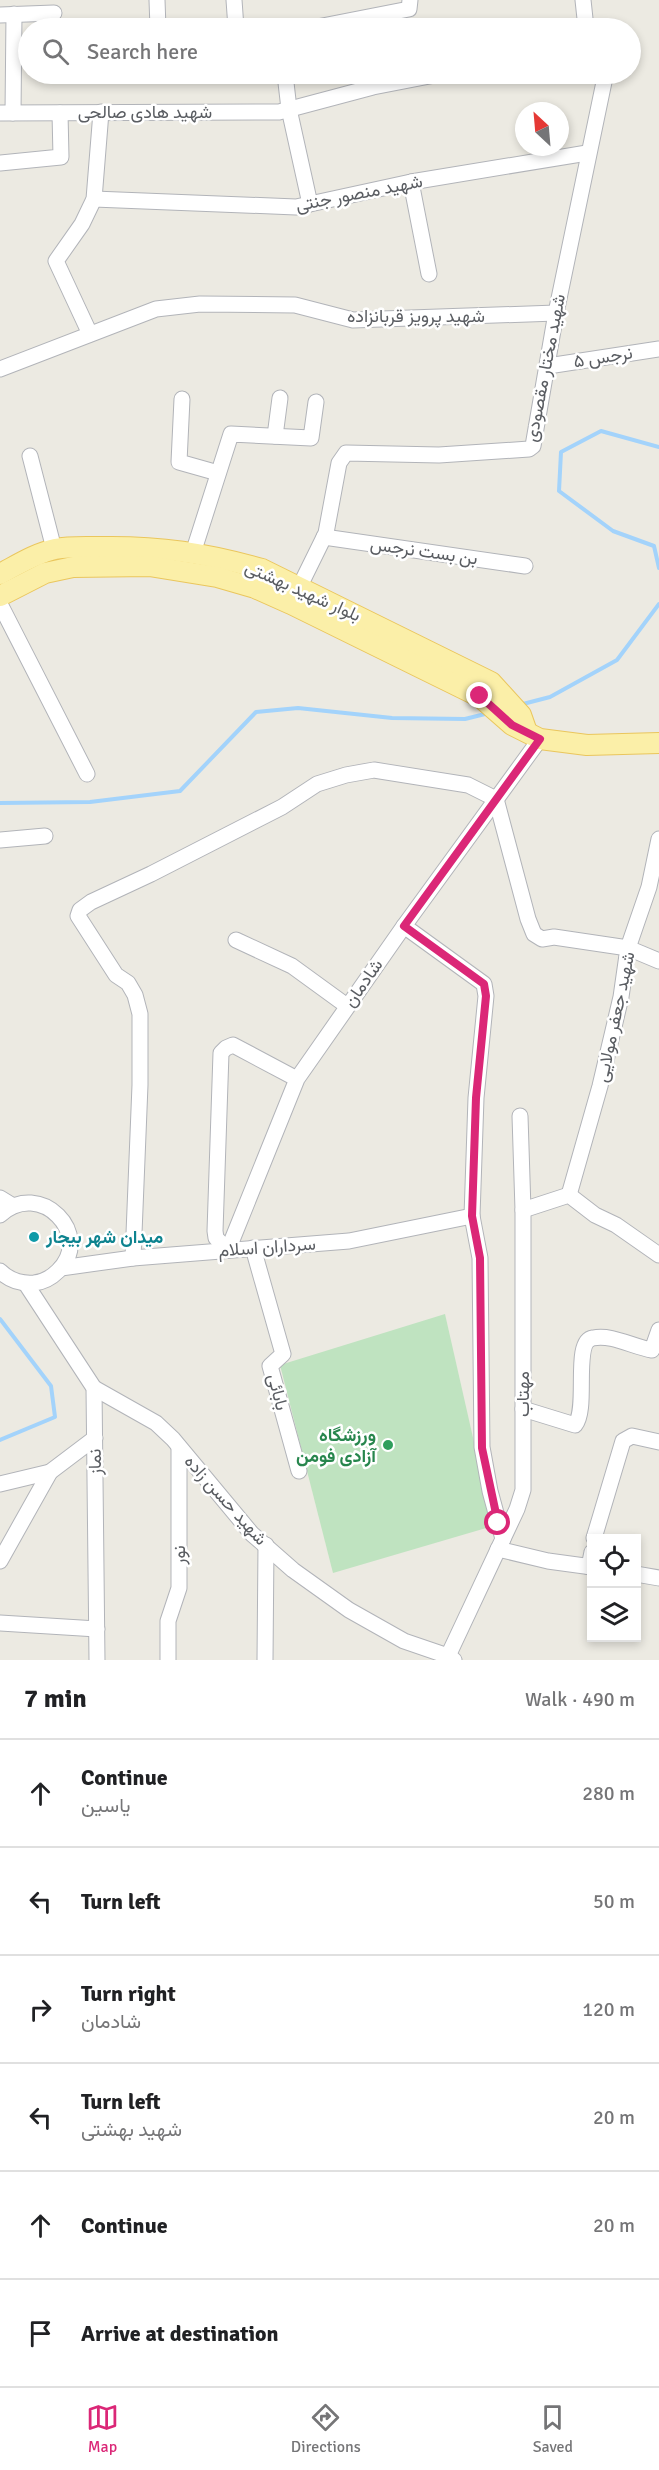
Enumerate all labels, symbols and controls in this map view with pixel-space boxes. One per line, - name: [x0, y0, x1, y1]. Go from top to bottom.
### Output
- search box: [18, 18, 641, 84]
- icon: search: [39, 35, 72, 68]
- text: Search here: [87, 38, 198, 65]
- street label: شهید هادی صالحی: [78, 101, 212, 123]
- north arrow: [515, 102, 569, 156]
- street label: شهید منصور جنتی: [294, 170, 424, 216]
- street label: شهید مختار مقصودی: [520, 292, 570, 444]
- street label: شهید پرویز قربانزاده: [347, 305, 485, 328]
- street label: نرجس ۵: [572, 341, 634, 373]
- street label: بن بست نرجس: [369, 533, 479, 569]
- street label: بلوار شهید بهشتی: [242, 556, 364, 626]
- route end: [466, 682, 492, 708]
- street label: شهید جعفر مولایی: [590, 950, 640, 1084]
- street label: شادمان: [338, 955, 388, 1011]
- place label: میدان شهر بیجار: [45, 1226, 164, 1248]
- marker: میدان شهر بیجار: [27, 1230, 41, 1244]
- street label: سرداران اسلام: [218, 1233, 317, 1262]
- street label: بابائی: [263, 1371, 293, 1413]
- street label: مهتاب: [512, 1371, 534, 1417]
- place label: ورزشگاه آزادی فومن: [296, 1424, 377, 1467]
- marker: ورزشگاه آزادی فومن: [381, 1438, 395, 1452]
- street label: نماز: [84, 1449, 106, 1476]
- street label: شهید حسن زاده: [180, 1450, 272, 1550]
- route start: [484, 1509, 510, 1535]
- map controls: [587, 1534, 641, 1642]
- button: locate: [587, 1534, 641, 1588]
- street label: نور: [168, 1545, 190, 1566]
- button: layers: [587, 1588, 641, 1642]
- text: 7 min: [24, 1683, 87, 1715]
- text: Walk · 490 m: [525, 1687, 635, 1712]
- text: Continue: [81, 1764, 168, 1791]
- icon: ahead: [24, 1777, 57, 1810]
- text: 280 m: [582, 1781, 635, 1806]
- text: یاسین: [81, 1793, 131, 1818]
- icon: left: [24, 1885, 57, 1918]
- text: Turn left: [81, 1888, 161, 1915]
- text: 50 m: [593, 1889, 635, 1914]
- text: Turn right: [81, 1980, 176, 2007]
- icon: right: [24, 1993, 57, 2026]
- text: 120 m: [582, 1997, 635, 2022]
- text: شادمان: [81, 2009, 141, 2034]
- text: Turn left: [81, 2088, 161, 2115]
- icon: left: [24, 2101, 57, 2134]
- text: 20 m: [593, 2105, 635, 2130]
- text: شهید بهشتی: [81, 2117, 182, 2142]
- icon: ahead: [24, 2209, 57, 2242]
- text: Continue: [81, 2212, 168, 2239]
- text: 20 m: [593, 2213, 635, 2238]
- icon: arrive: [24, 2317, 57, 2350]
- text: Arrive at destination: [81, 2320, 278, 2347]
- tab: Map: [86, 2401, 119, 2457]
- tab: Directions: [291, 2401, 361, 2457]
- tab: Saved: [533, 2401, 573, 2457]

